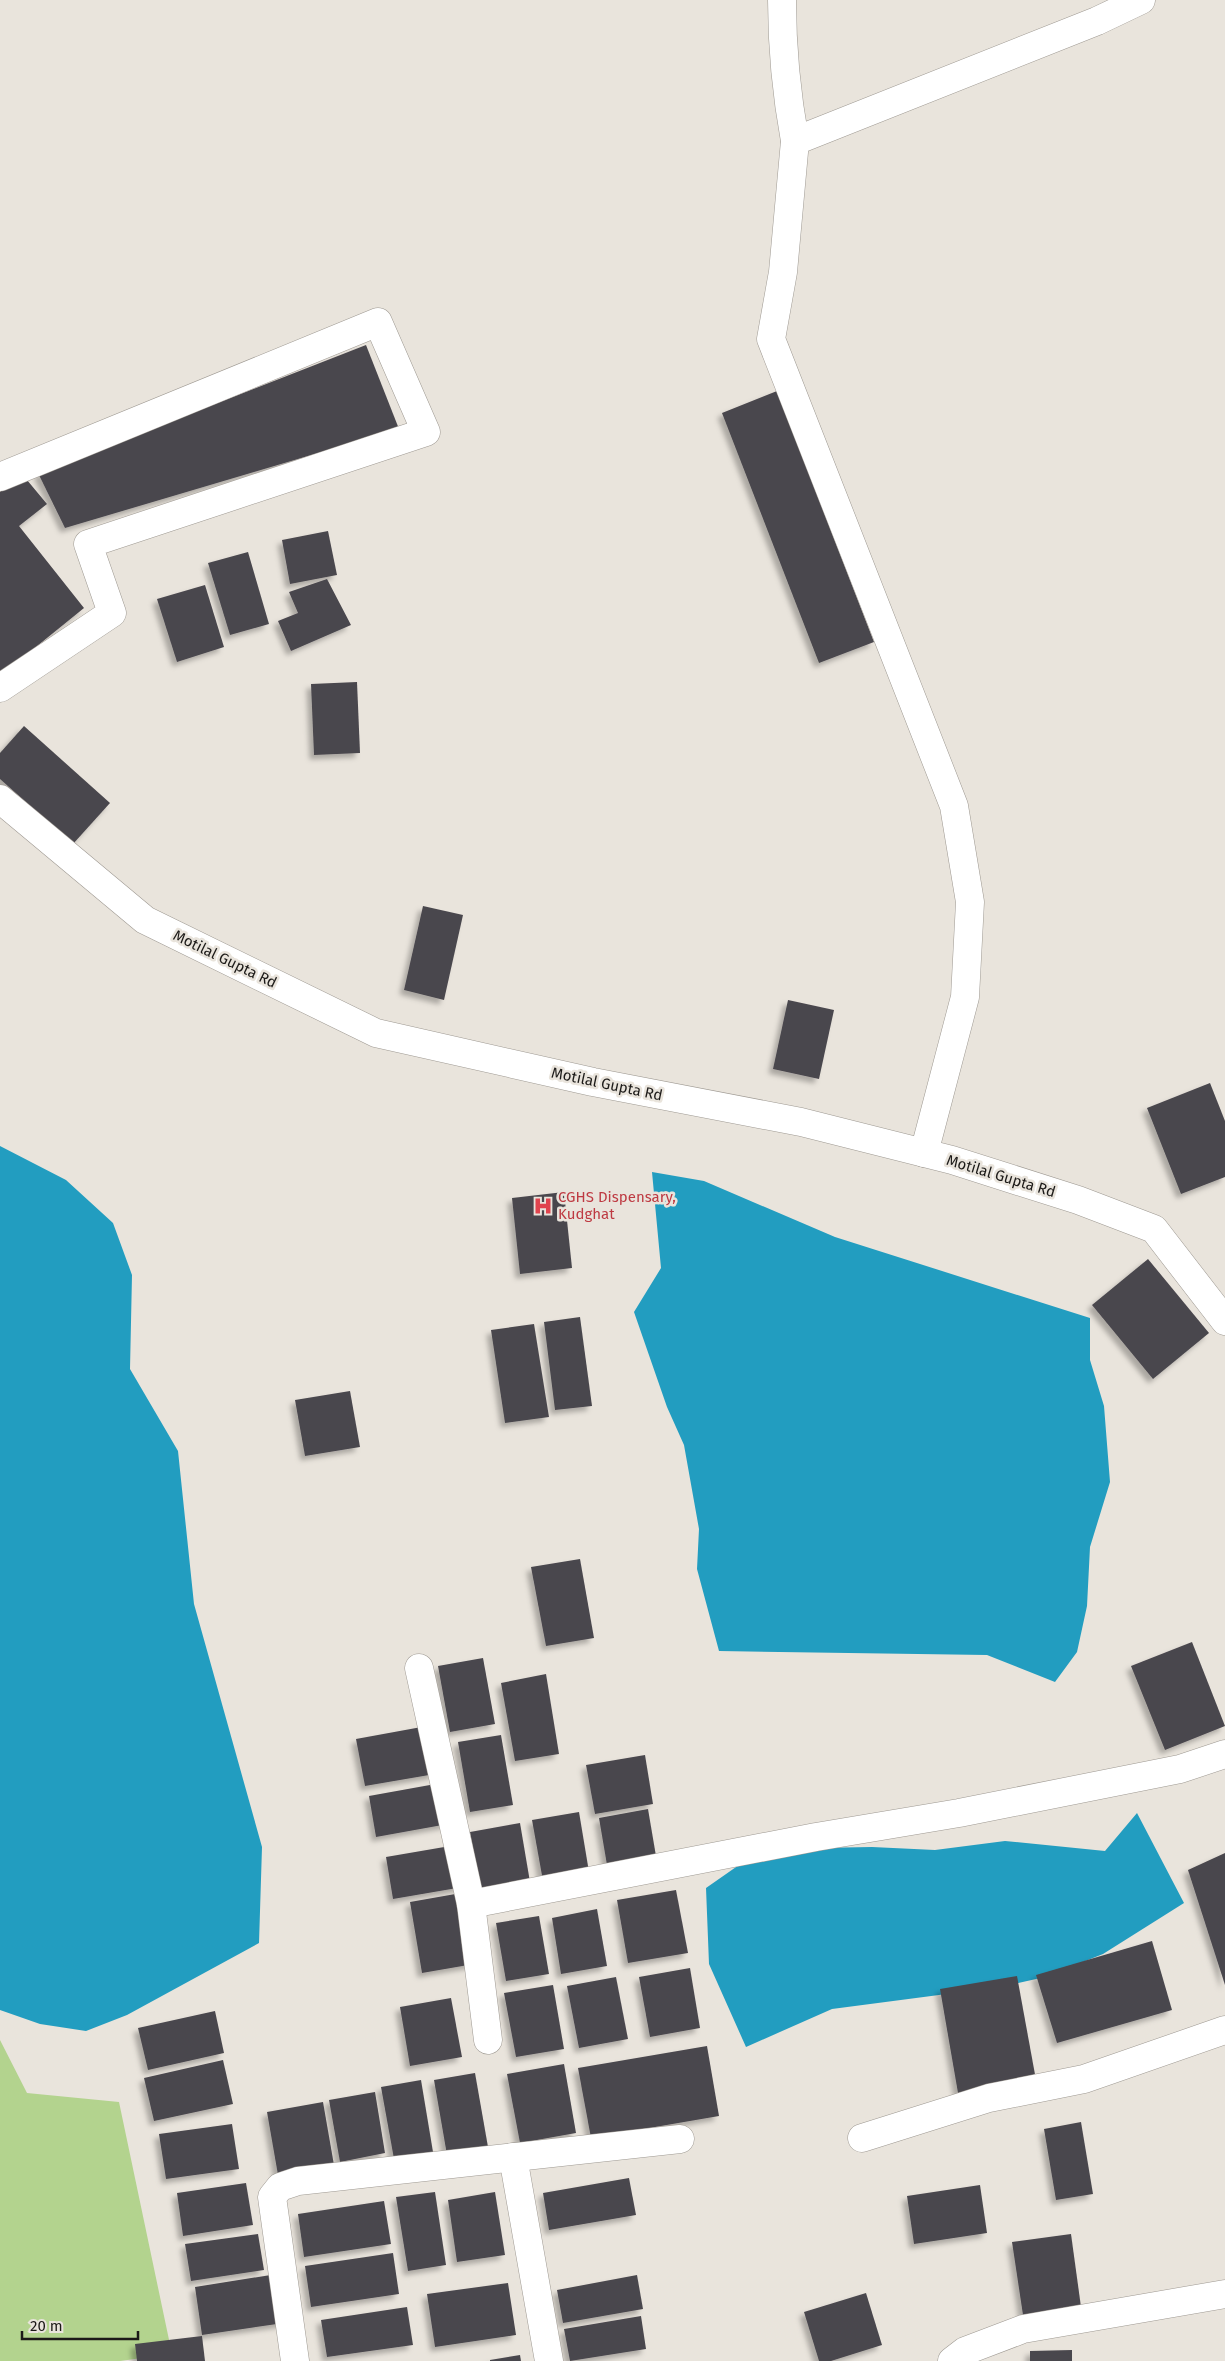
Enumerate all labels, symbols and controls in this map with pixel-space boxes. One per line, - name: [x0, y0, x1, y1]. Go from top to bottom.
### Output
- street label: Motilal Gupta Rd: [170, 926, 280, 992]
- street label: Motilal Gupta Rd: [550, 1063, 664, 1105]
- street label: Motilal Gupta Rd: [944, 1151, 1058, 1201]
- place label: CGHS Dispensary, Kudghat: [558, 1188, 676, 1223]
- hospital icon: CGHS Dispensary, Kudghat: [532, 1195, 554, 1217]
- scale bar: [22, 2308, 139, 2340]
- text: 20 m: [30, 2317, 63, 2335]

